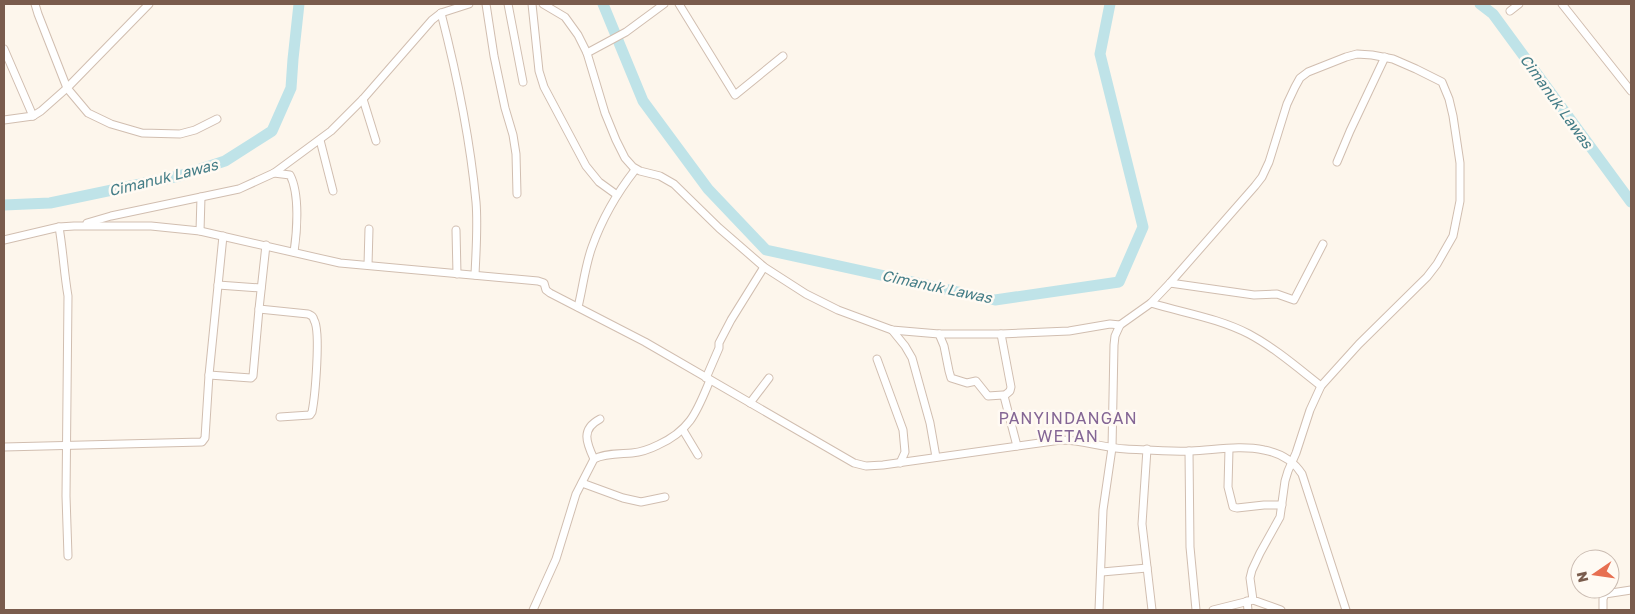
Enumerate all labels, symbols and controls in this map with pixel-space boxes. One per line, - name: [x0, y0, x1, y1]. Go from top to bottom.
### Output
- water label: Cimanuk Lawas: [1517, 50, 1598, 152]
- water label: Cimanuk Lawas: [107, 154, 220, 199]
- water label: Cimanuk Lawas: [880, 266, 995, 307]
- district label: PANYINDANGAN WETAN: [998, 408, 1138, 446]
- north arrow: [1570, 549, 1620, 599]
- text: N: [1572, 570, 1591, 584]

